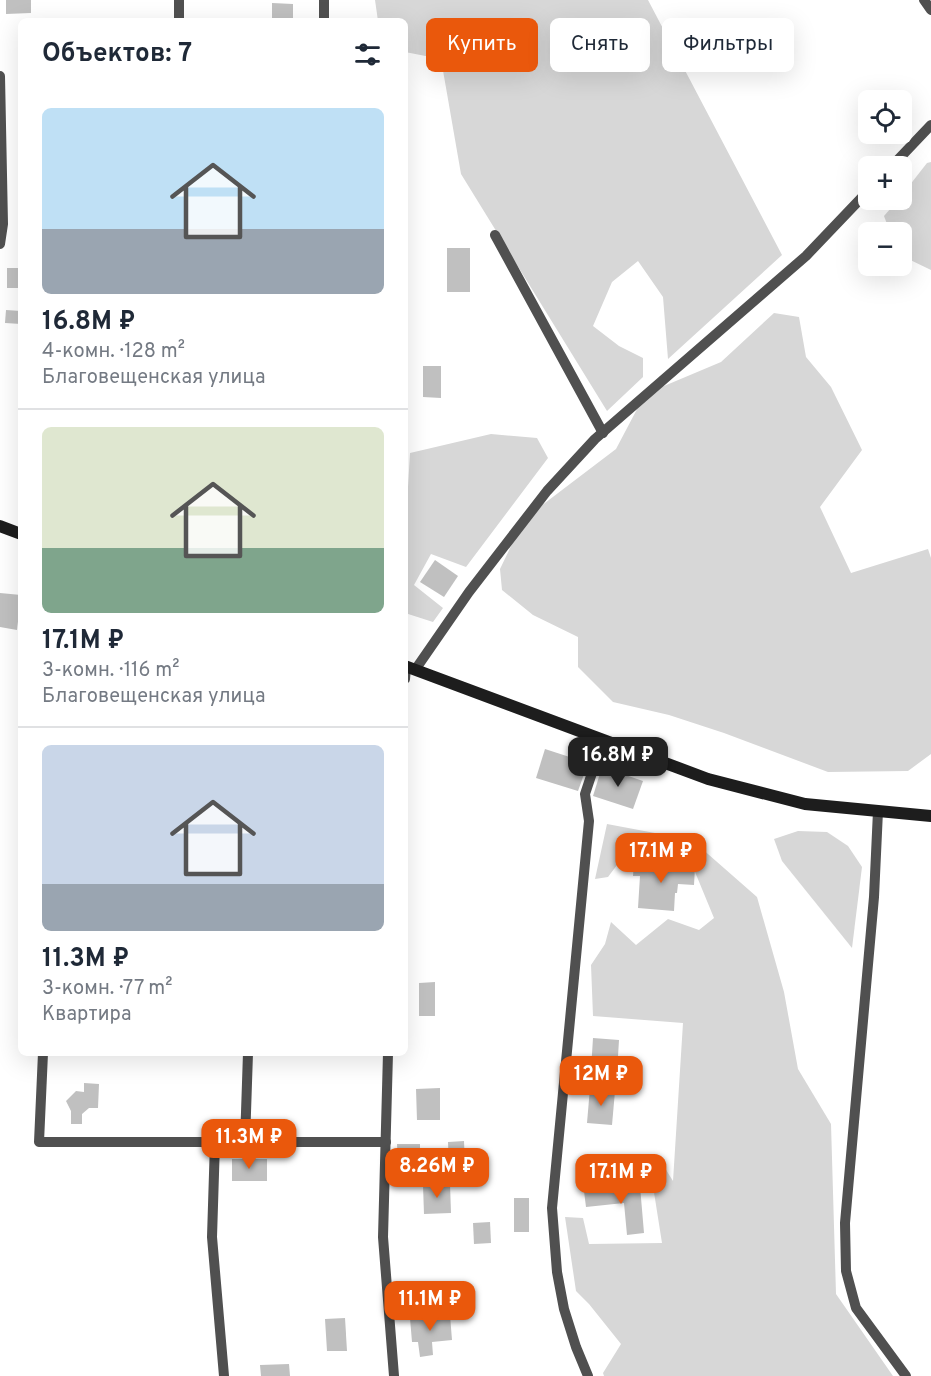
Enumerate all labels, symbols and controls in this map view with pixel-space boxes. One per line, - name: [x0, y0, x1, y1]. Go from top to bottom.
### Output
- chip: Купить: [426, 18, 538, 72]
- chip: Снять: [550, 18, 650, 72]
- chip: Фильтры: [662, 18, 794, 72]
- text: Объектов: 7: [42, 38, 192, 71]
- icon: filters: [351, 38, 384, 71]
- map controls: [858, 90, 912, 276]
- button: locate: [858, 90, 912, 144]
- icon: home: [159, 147, 267, 255]
- button: +: [858, 156, 912, 210]
- button: −: [858, 222, 912, 276]
- text: 16.8M ₽: [42, 306, 136, 339]
- text: 4-комн. · 128 m²: [42, 339, 185, 365]
- text: Благовещенская улица: [42, 365, 266, 391]
- icon: home: [159, 466, 267, 574]
- text: 17.1M ₽: [42, 625, 124, 658]
- text: 3-комн. · 116 m²: [42, 658, 179, 684]
- text: Благовещенская улица: [42, 684, 266, 710]
- pin: 16.8M ₽: [563, 737, 673, 788]
- text: 16.8M ₽: [582, 743, 654, 769]
- icon: home: [159, 784, 267, 892]
- pin: 17.1M ₽: [606, 833, 716, 884]
- text: 17.1M ₽: [629, 839, 693, 865]
- text: 11.3M ₽: [42, 943, 129, 976]
- text: 3-комн. · 77 m²: [42, 976, 173, 1002]
- text: Квартира: [42, 1002, 131, 1028]
- pin: 12M ₽: [559, 1056, 643, 1107]
- text: 12M ₽: [574, 1062, 628, 1088]
- pin: 11.3M ₽: [194, 1119, 304, 1170]
- text: 11.3M ₽: [215, 1125, 283, 1151]
- pin: 8.26M ₽: [382, 1148, 492, 1199]
- text: 8.26M ₽: [399, 1154, 475, 1180]
- pin: 17.1M ₽: [566, 1154, 676, 1205]
- text: 17.1M ₽: [589, 1160, 653, 1186]
- pin: 11.1M ₽: [375, 1281, 485, 1332]
- text: 11.1M ₽: [398, 1287, 462, 1313]

